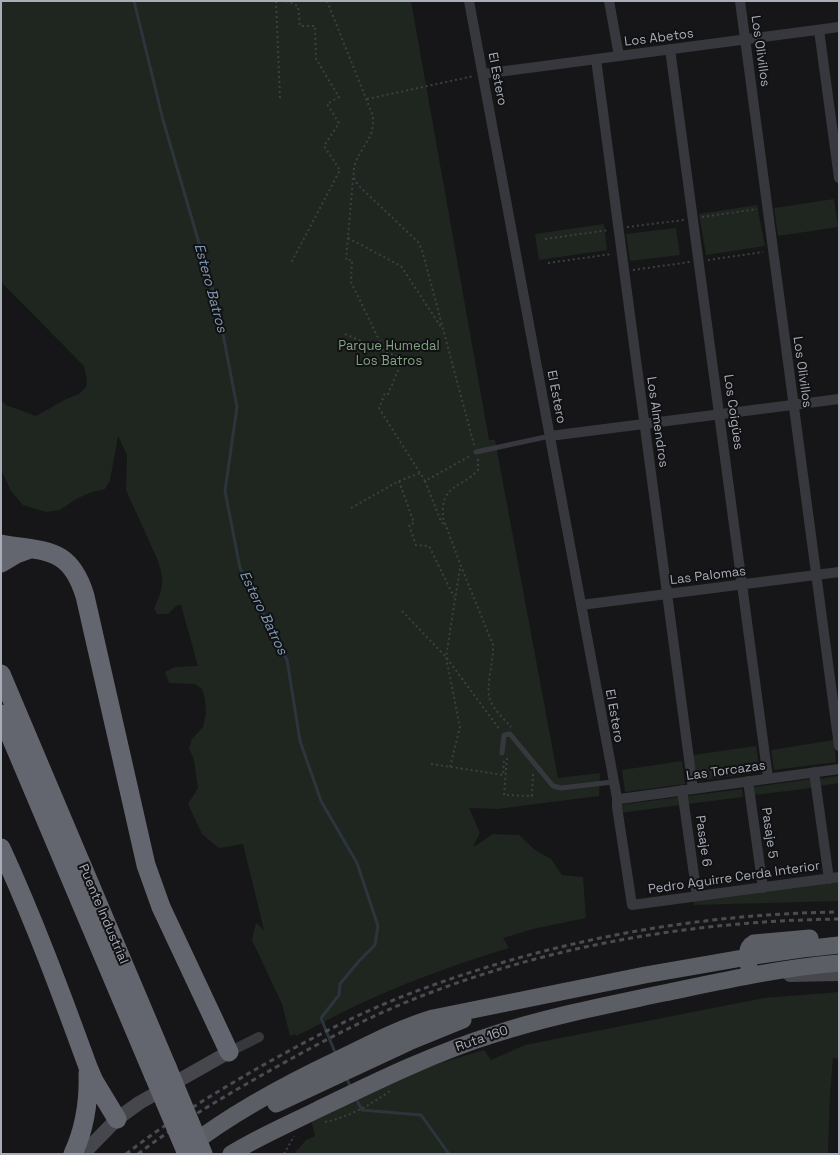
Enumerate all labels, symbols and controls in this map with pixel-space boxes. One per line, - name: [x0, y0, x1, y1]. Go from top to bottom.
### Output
- street label: Los Olivillos: [747, 14, 773, 88]
- street label: Los Abetos: [623, 26, 695, 50]
- street label: El Estero: [484, 51, 510, 107]
- water label: Estero Batros: [190, 242, 230, 334]
- street label: Los Olivillos: [789, 335, 815, 409]
- park label: Parque Humedal Los Batros: [338, 338, 440, 369]
- street label: El Estero: [543, 369, 569, 425]
- street label: Los Coigües: [720, 373, 746, 451]
- street label: Los Almendros: [643, 376, 671, 468]
- street label: Las Palomas: [669, 564, 747, 588]
- water label: Estero Batros: [235, 568, 291, 658]
- street label: El Estero: [602, 688, 626, 744]
- street label: Las Torcazas: [685, 758, 767, 784]
- street label: Pasaje 5: [758, 806, 780, 860]
- street label: Pasaje 6: [692, 814, 714, 868]
- street label: Pedro Aguirre Cerda Interior: [647, 858, 821, 898]
- street label: Puente Industrial: [75, 862, 131, 966]
- street label: Ruta 160: [454, 1023, 510, 1055]

